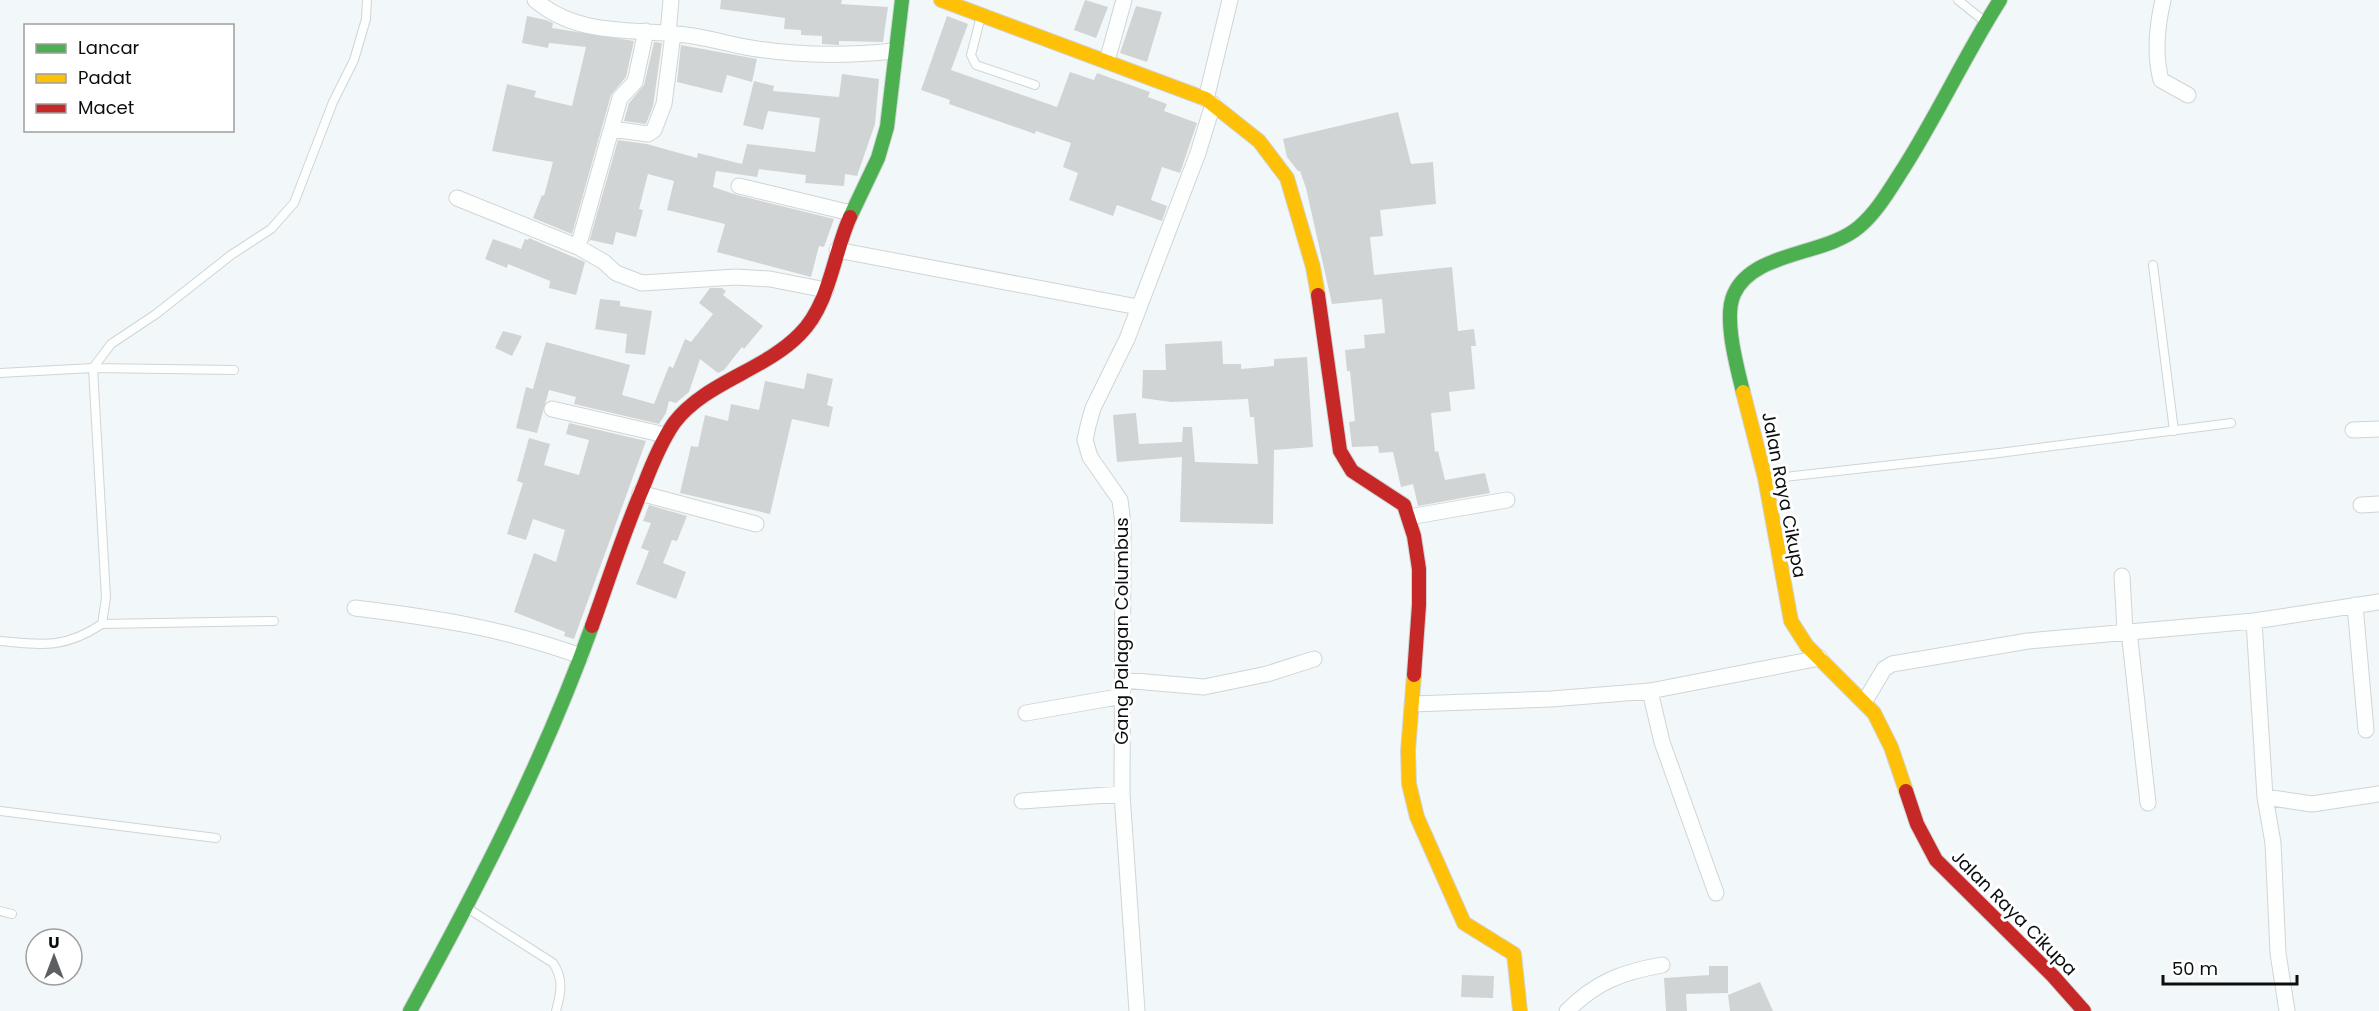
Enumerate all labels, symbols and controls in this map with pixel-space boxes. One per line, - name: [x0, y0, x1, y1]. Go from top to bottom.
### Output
- legend: [24, 24, 234, 132]
- text: Lancar: [78, 35, 140, 60]
- text: Padat: [78, 65, 131, 90]
- text: Macet: [78, 95, 134, 120]
- street label: Jalan Raya Cikupa: [1756, 410, 1813, 580]
- street label: Gang Palagan Columbus: [1109, 517, 1134, 745]
- street label: Jalan Raya Cikupa: [1946, 844, 2083, 981]
- north arrow: [24, 927, 84, 987]
- text: U: [48, 931, 60, 954]
- scale bar: [2163, 948, 2296, 986]
- text: 50 m: [2172, 956, 2218, 981]

